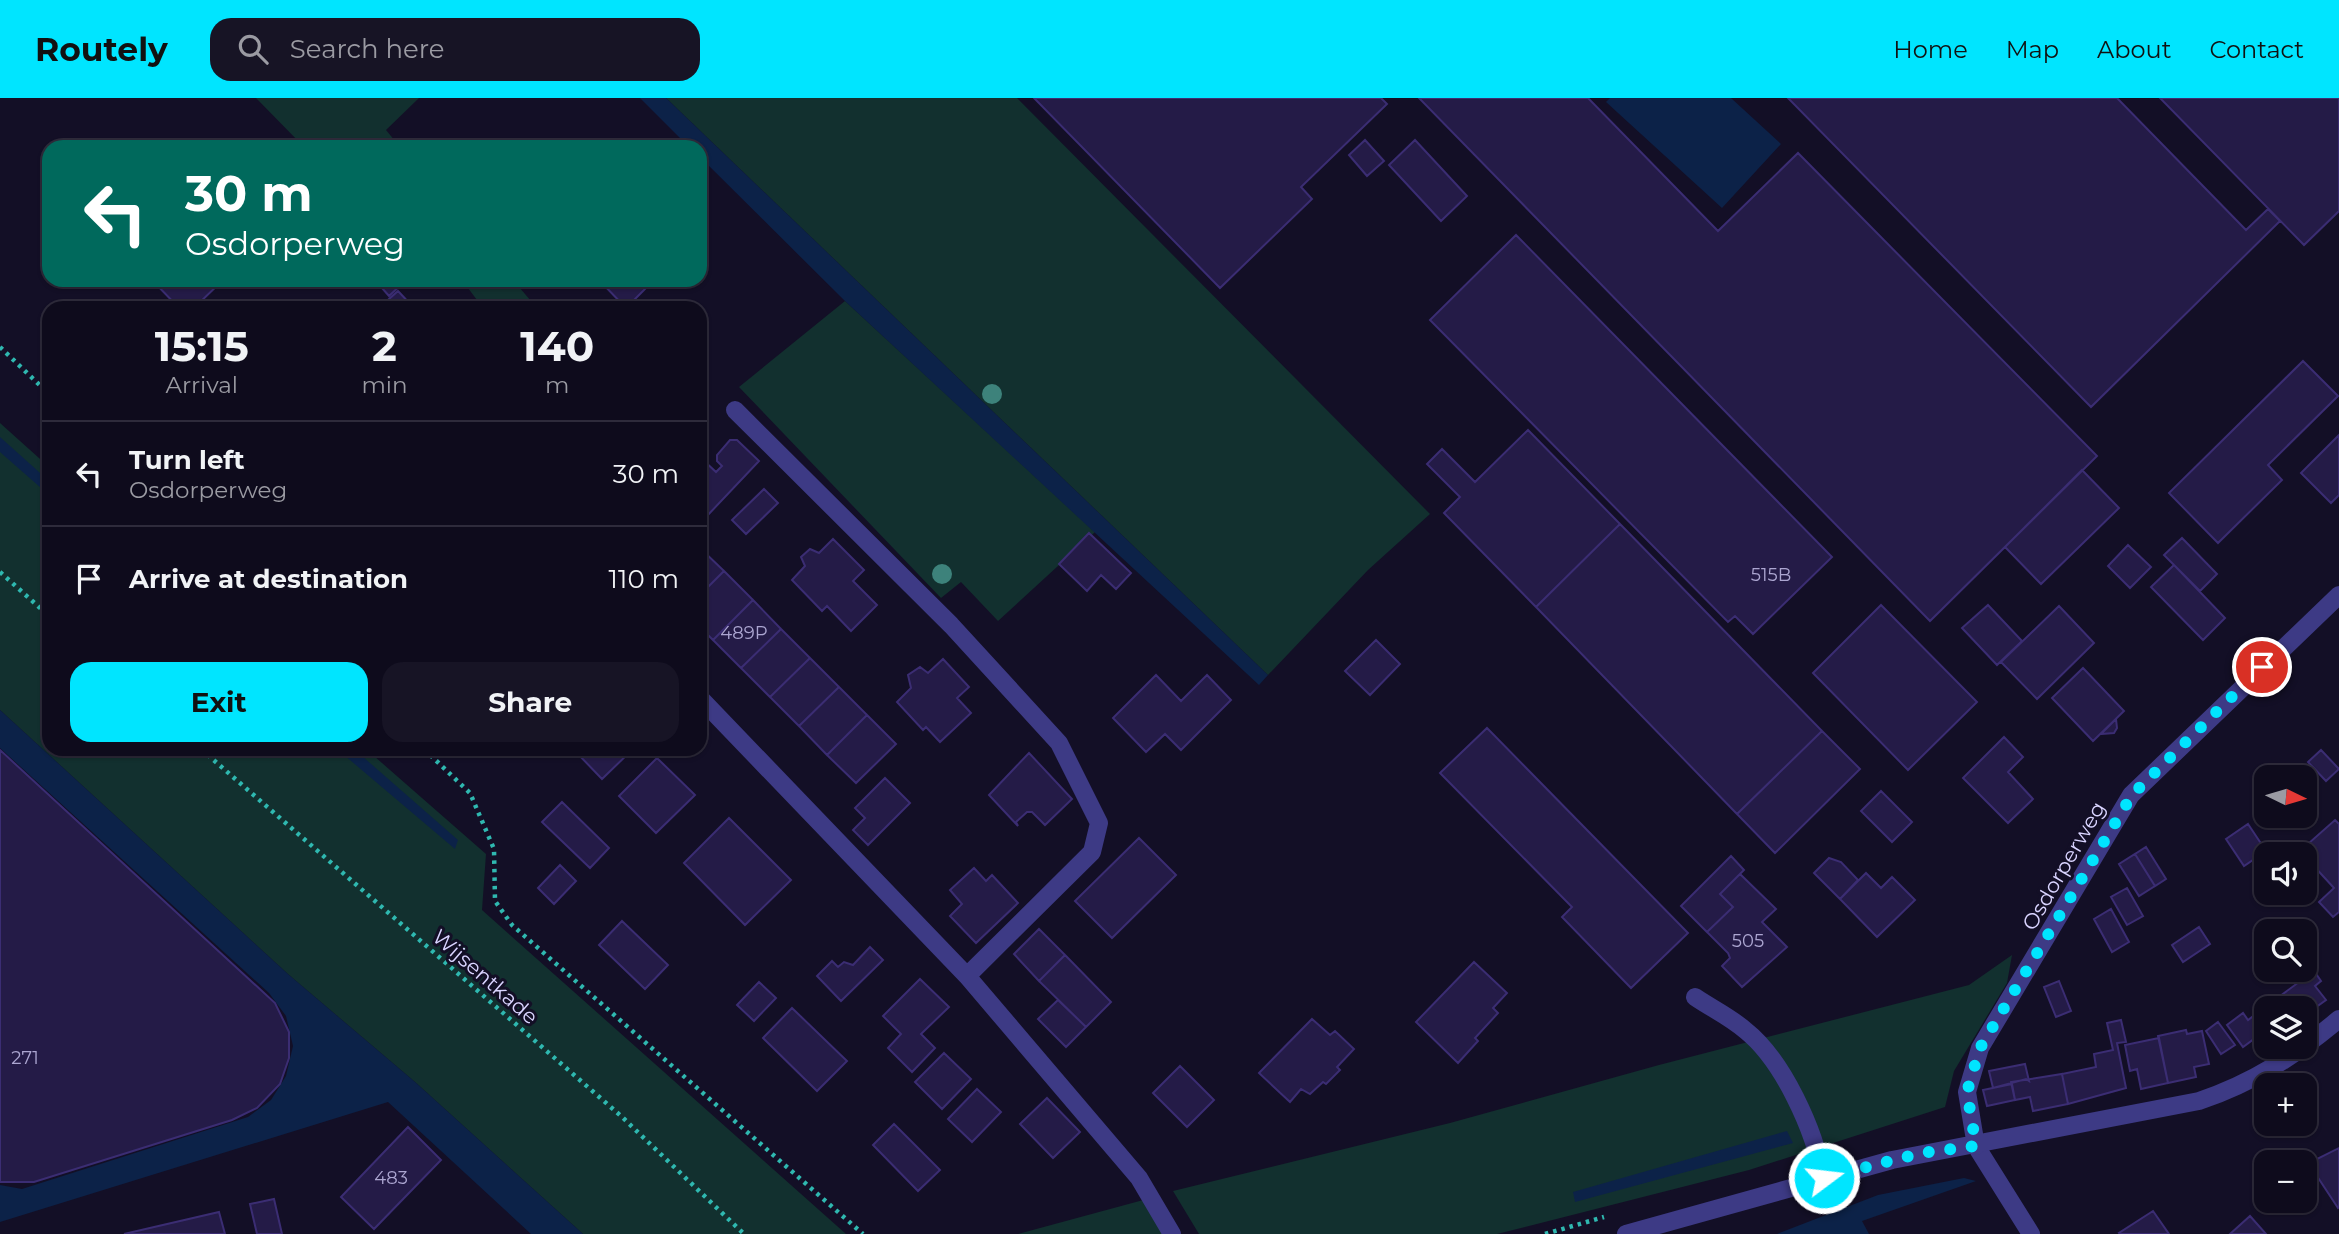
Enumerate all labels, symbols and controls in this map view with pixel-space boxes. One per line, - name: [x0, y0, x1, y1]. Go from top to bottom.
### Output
- search box: [210, 18, 700, 81]
- text: Routely: [35, 29, 168, 69]
- icon: search: [234, 30, 272, 68]
- text: Search here: [290, 33, 445, 65]
- text: Home: [1893, 35, 1968, 64]
- text: Map: [2006, 35, 2059, 64]
- text: About: [2097, 35, 2171, 64]
- text: Contact: [2209, 35, 2304, 64]
- text: 30 m: [185, 164, 313, 223]
- icon: left: [70, 168, 161, 259]
- text: Osdorperweg: [185, 224, 405, 263]
- text: 15:15: [155, 320, 249, 372]
- text: 2: [372, 320, 397, 372]
- text: 140: [520, 320, 594, 372]
- text: Arrival: [165, 371, 238, 399]
- text: min: [361, 371, 408, 399]
- text: m: [545, 371, 569, 399]
- text: Turn left: [129, 444, 245, 476]
- icon: left: [70, 455, 108, 493]
- text: 30 m: [613, 458, 679, 490]
- text: Osdorperweg: [129, 476, 287, 504]
- icon: arrive: [70, 560, 108, 598]
- text: Arrive at destination: [129, 563, 408, 595]
- text: 110 m: [609, 563, 679, 595]
- house number: 515B: [1751, 564, 1791, 586]
- house number: 489P: [720, 622, 768, 644]
- pin: [2232, 637, 2292, 697]
- icon: arrive: [2243, 648, 2281, 686]
- button: Exit: [70, 662, 368, 742]
- button: Share: [382, 662, 679, 742]
- north arrow: [2254, 765, 2317, 828]
- map controls: [2254, 765, 2317, 1213]
- street label: Osdorperweg: [2017, 797, 2110, 935]
- button: sound: [2254, 842, 2317, 905]
- button: search: [2254, 919, 2317, 982]
- street label: Wijsentkade: [427, 924, 543, 1029]
- house number: 505: [1732, 930, 1764, 952]
- button: layers: [2254, 996, 2317, 1059]
- house number: 271: [11, 1047, 39, 1069]
- button: +: [2254, 1073, 2317, 1136]
- position arrow: [1787, 1141, 1861, 1215]
- button: −: [2254, 1150, 2317, 1213]
- house number: 483: [374, 1167, 408, 1189]

